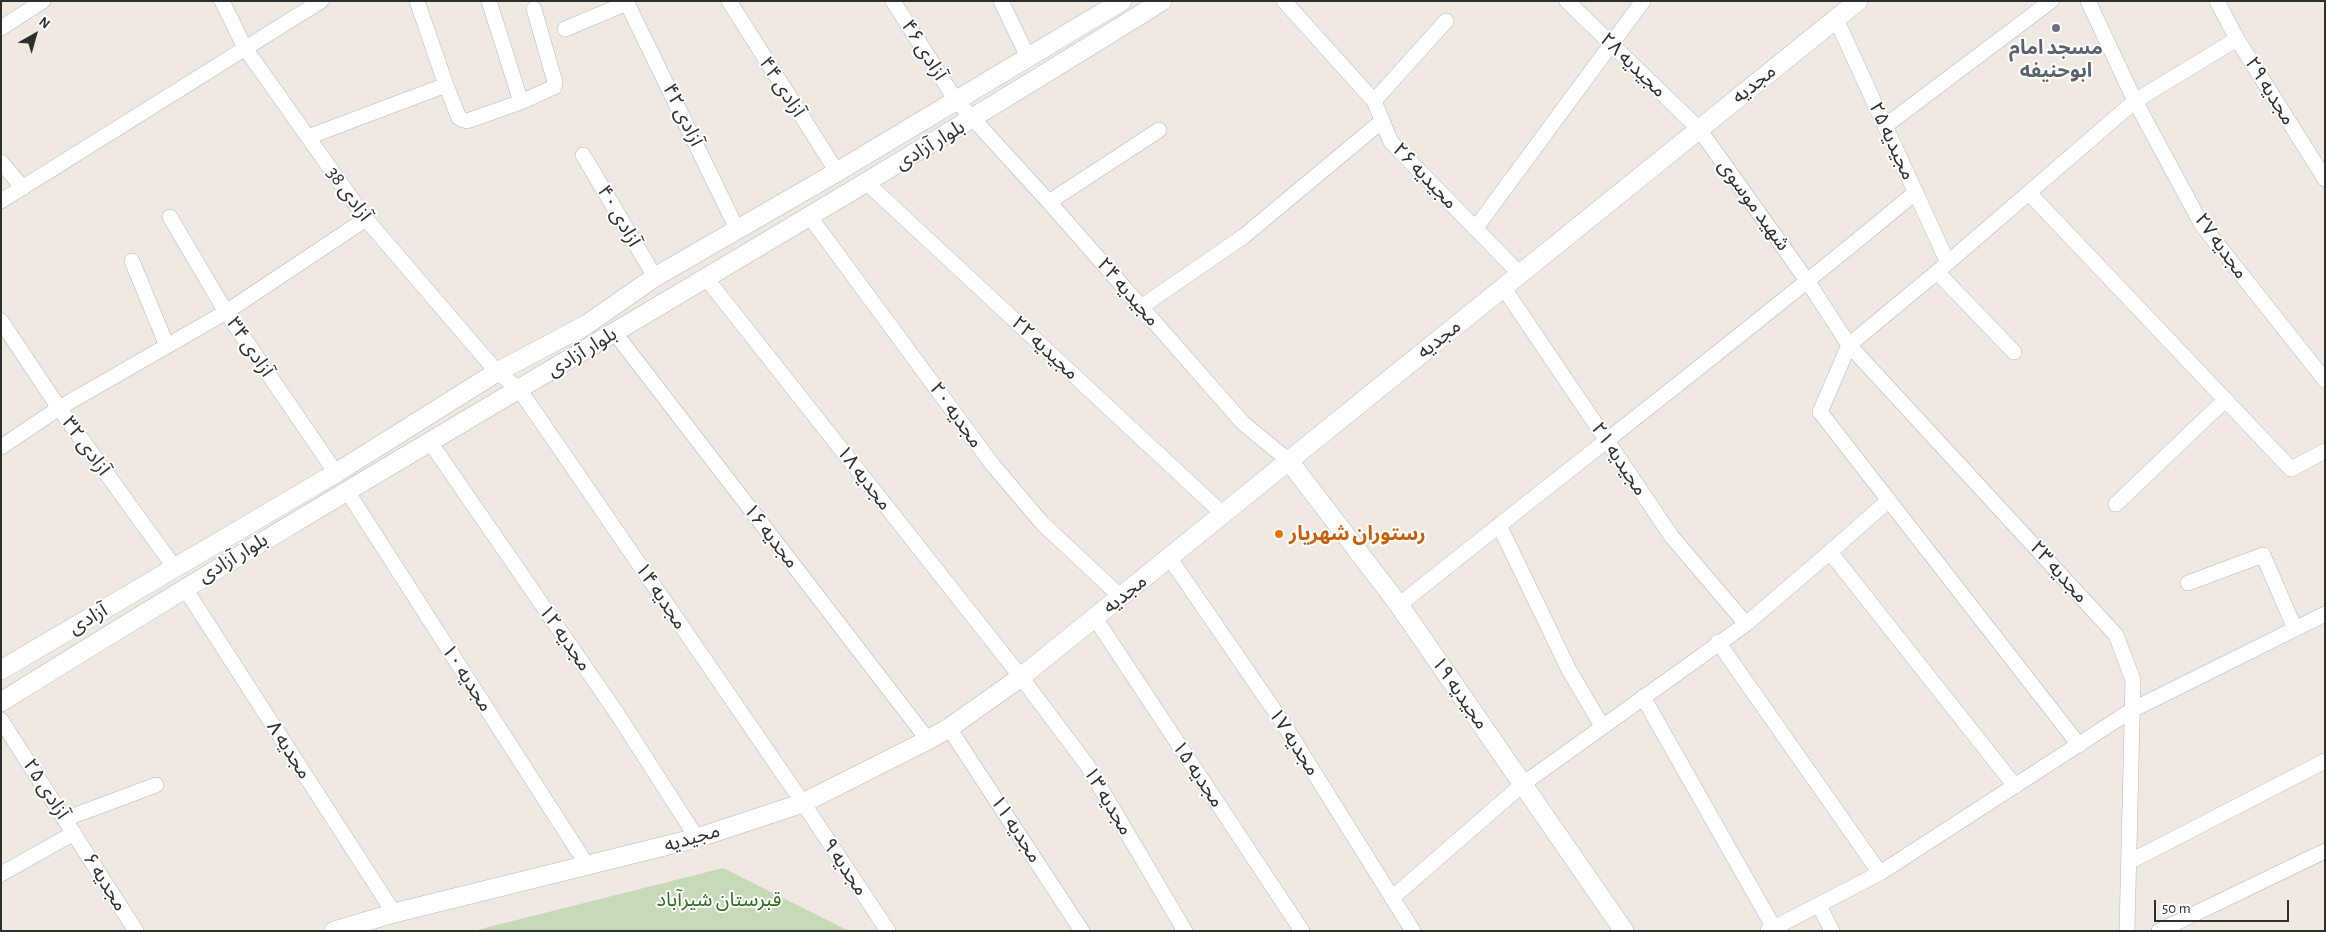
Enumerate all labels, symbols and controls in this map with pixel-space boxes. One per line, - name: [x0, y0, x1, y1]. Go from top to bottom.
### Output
- north arrow: [10, 10, 60, 60]
- text: N: [36, 15, 52, 32]
- street label: آزادی ۴۶: [896, 15, 952, 85]
- marker: مسجد امام ابوحنیفه: [2050, 22, 2062, 34]
- street label: مجیدیه ۲۸: [1595, 27, 1671, 103]
- place label: مسجد امام ابوحنیفه: [2009, 36, 2103, 83]
- street label: آزادی ۴۴: [754, 52, 810, 122]
- street label: مجدیه ۲۹: [2240, 53, 2300, 129]
- street label: مجدیه: [1727, 59, 1781, 109]
- street label: آزادی ۴۲: [657, 80, 709, 150]
- street label: مجیدیه ۲۵: [1864, 98, 1920, 184]
- street label: بلوار آزادی: [891, 115, 969, 175]
- street label: مجیدیه ۲۶: [1387, 138, 1463, 214]
- street label: شهید موسوی: [1713, 154, 1795, 256]
- street label: آزادی 38: [321, 162, 377, 226]
- street label: آزادی ۴۰: [592, 181, 646, 251]
- street label: مجدیه ۲۷: [2189, 208, 2253, 284]
- street label: مجیدیه ۲۴: [1092, 253, 1164, 331]
- street label: مجیدیه ۲۲: [1006, 311, 1084, 385]
- street label: آزادی ۳۴: [221, 312, 279, 382]
- street label: مجدیه: [1412, 314, 1466, 364]
- street label: بلوار آزادی: [543, 322, 621, 382]
- street label: مجدیه ۲۰: [924, 377, 988, 453]
- street label: آزادی ۳۲: [57, 412, 115, 480]
- street label: مجیدیه ۲۱: [1586, 418, 1652, 500]
- street label: مجدیه ۱۸: [831, 441, 897, 515]
- street label: مجدیه ۱۶: [738, 499, 804, 573]
- place label: رستوران شهریار: [1289, 522, 1426, 546]
- street label: بلوار آزادی: [194, 528, 272, 588]
- marker: رستوران شهریار: [1273, 528, 1285, 540]
- street label: مجدیه ۲۳: [2025, 536, 2093, 608]
- street label: مجدیه ۱۴: [630, 558, 692, 634]
- street label: مجدیه: [1098, 569, 1152, 619]
- street label: آزادی: [64, 598, 112, 640]
- street label: مجدیه ۱۲: [533, 600, 597, 676]
- street label: مجدیه ۱۰: [436, 640, 498, 716]
- street label: مجیدیه ۱۹: [1426, 652, 1494, 734]
- street label: مجدیه ۱۷: [1263, 704, 1325, 780]
- street label: مجدیه ۸: [261, 716, 317, 784]
- street label: مجدیه ۱۵: [1167, 736, 1229, 812]
- street label: آزادی ۲۵: [18, 754, 74, 824]
- street label: مجدیه ۱۳: [1078, 762, 1138, 840]
- street label: مجدیه ۱۱: [985, 791, 1047, 867]
- street label: مجیدیه: [661, 819, 723, 857]
- street label: مجدیه ۹: [817, 834, 873, 900]
- street label: مجدیه ۶: [78, 848, 132, 916]
- park label: قبرستان شیرآباد: [656, 888, 782, 912]
- scale bar: [2156, 890, 2291, 922]
- text: 50 m: [2162, 901, 2191, 916]

